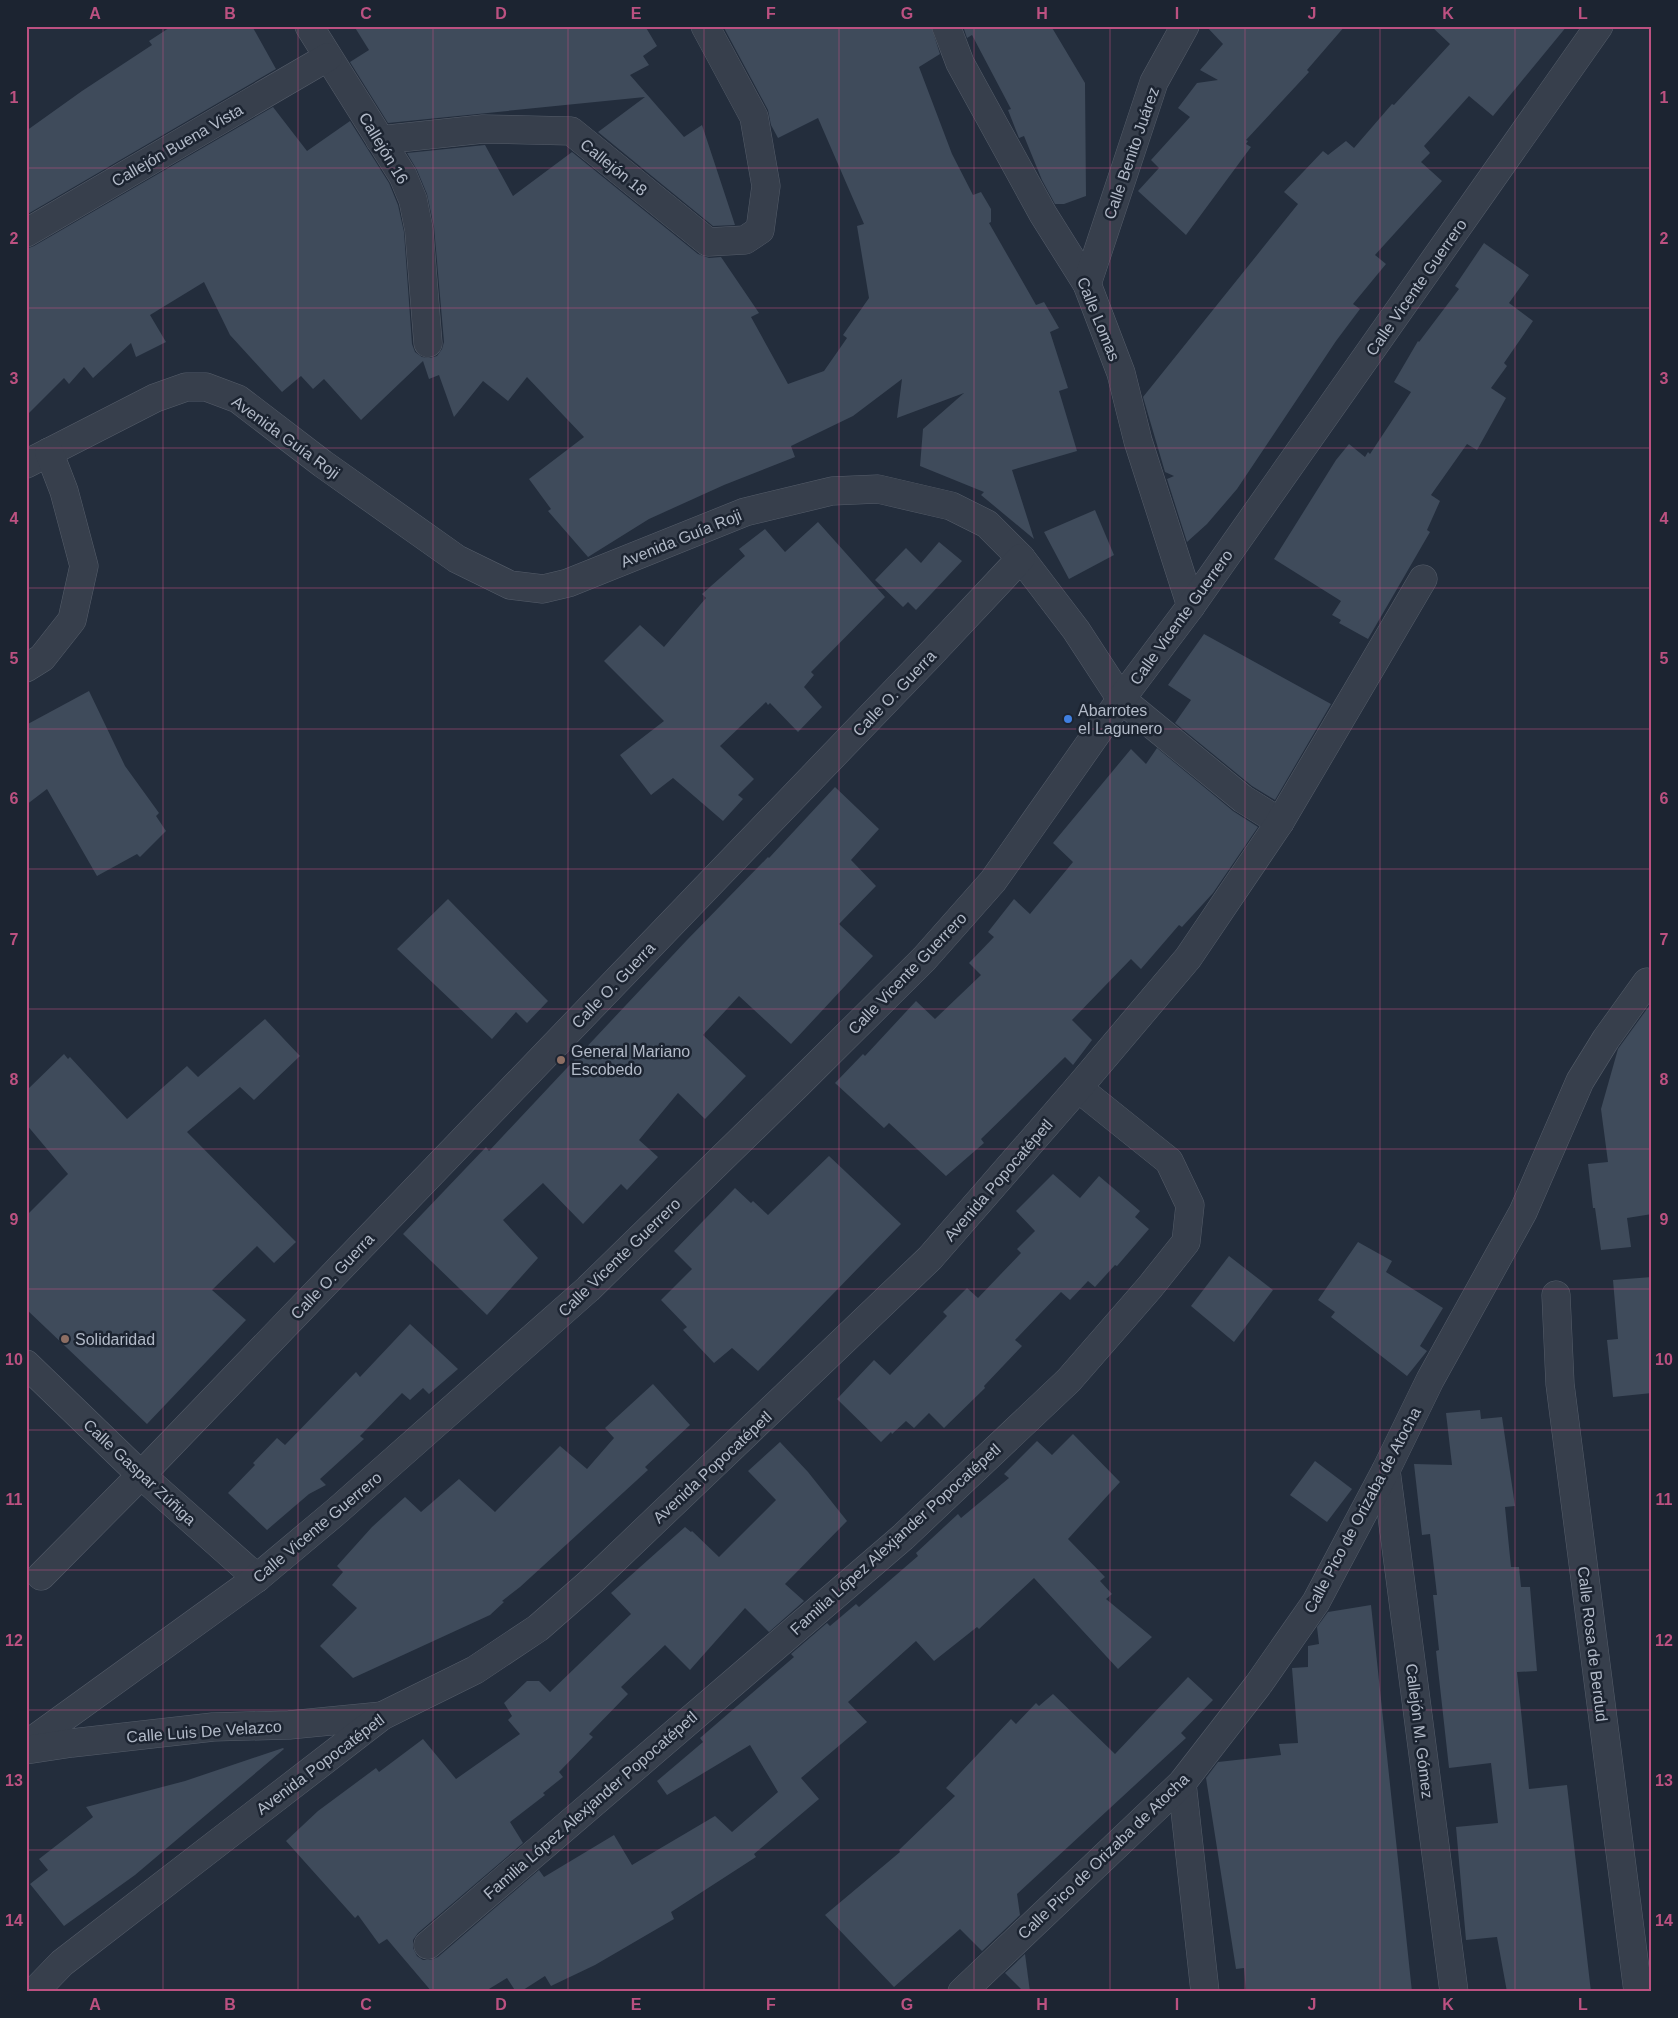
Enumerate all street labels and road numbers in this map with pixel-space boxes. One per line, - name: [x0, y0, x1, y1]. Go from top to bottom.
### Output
- street label: Calle Benito Juárez: [1101, 85, 1162, 222]
- street label: Callejón Buena Vista: [109, 101, 246, 190]
- street label: Callejón 16: [356, 110, 412, 187]
- street label: Callejón 18: [577, 136, 650, 199]
- street label: Calle Vicente Guerrero: [1363, 216, 1470, 359]
- street label: Calle Lomas: [1074, 275, 1123, 364]
- street label: Avenida Guía Roji: [229, 393, 343, 482]
- street label: Avenida Guía Roji: [618, 506, 744, 570]
- street label: Calle Vicente Guerrero: [1127, 547, 1236, 688]
- street label: Calle O. Guerra: [849, 647, 939, 740]
- street label: Calle Vicente Guerrero: [845, 909, 970, 1038]
- street label: Calle O. Guerra: [568, 939, 658, 1032]
- street label: Avenida Popocatépetl: [941, 1116, 1056, 1245]
- street label: Calle Vicente Guerrero: [555, 1195, 684, 1320]
- street label: Calle O. Guerra: [287, 1230, 377, 1323]
- street label: Calle Pico de Orizaba de Atocha: [1301, 1404, 1424, 1616]
- street label: Avenida Popocatépetl: [650, 1408, 775, 1527]
- street label: Calle Gaspar Zúñiga: [80, 1416, 199, 1529]
- street label: Familia López Alexjander Popocatépetl: [787, 1441, 1004, 1638]
- street label: Calle Vicente Guerrero: [250, 1469, 385, 1586]
- street label: Calle Rosa de Berdud: [1575, 1565, 1610, 1723]
- street label: Callejón M. Gómez: [1403, 1663, 1436, 1800]
- street label: Familia López Alexjander Popocatépetl: [480, 1708, 700, 1903]
- street label: Avenida Popocatépetl: [253, 1711, 387, 1818]
- street label: Calle Luis De Velazco: [126, 1718, 282, 1745]
- street label: Calle Pico de Orizaba de Atocha: [1015, 1770, 1192, 1942]

